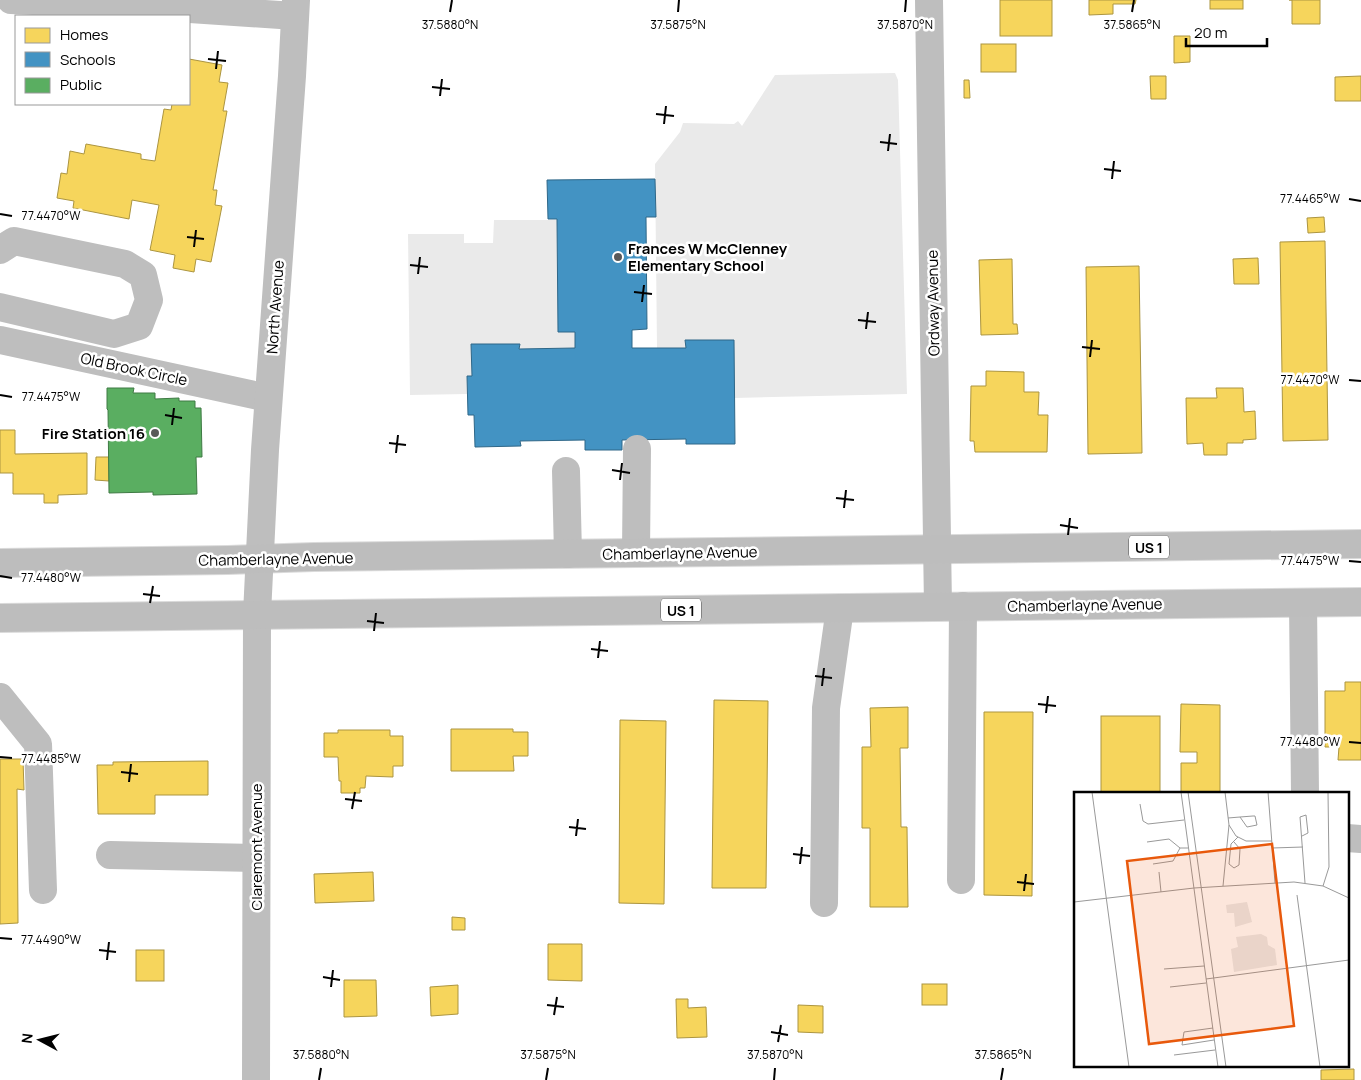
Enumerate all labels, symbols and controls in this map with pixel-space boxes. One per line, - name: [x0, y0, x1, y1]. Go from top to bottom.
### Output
- legend: [15, 15, 190, 105]
- scale bar: [1186, 15, 1267, 47]
- text: 37.5880°N: [422, 16, 478, 33]
- text: 37.5875°N: [650, 16, 706, 33]
- text: 37.5870°N: [877, 16, 933, 33]
- text: 37.5865°N: [1104, 16, 1160, 33]
- text: 20 m: [1194, 22, 1227, 43]
- text: Homes: [60, 24, 109, 45]
- text: Schools: [60, 49, 116, 70]
- text: Public: [60, 74, 102, 95]
- text: 77.4465°W: [1280, 190, 1341, 207]
- text: 77.4470°W: [22, 207, 81, 224]
- place label: Frances W McClenney Elementary School: [628, 238, 788, 276]
- street label: Ordway Avenue: [922, 249, 944, 356]
- marker: Frances W McClenney Elementary School: [612, 251, 624, 263]
- street label: North Avenue: [261, 259, 289, 355]
- street label: Old Brook Circle: [79, 347, 190, 391]
- text: 77.4470°W: [1281, 371, 1340, 388]
- text: 77.4475°W: [22, 388, 81, 405]
- place label: Fire Station 16: [42, 423, 145, 444]
- marker: Fire Station 16: [149, 427, 161, 439]
- road number: US 1: [1129, 536, 1169, 558]
- street label: Chamberlayne Avenue: [602, 541, 758, 565]
- street label: Chamberlayne Avenue: [198, 547, 354, 571]
- text: 77.4475°W: [1281, 552, 1340, 569]
- text: 77.4480°W: [21, 569, 82, 586]
- street label: Chamberlayne Avenue: [1007, 593, 1163, 617]
- road number: US 1: [661, 598, 701, 622]
- text: 77.4480°W: [1280, 733, 1341, 750]
- text: 77.4485°W: [21, 750, 81, 767]
- street label: Claremont Avenue: [246, 783, 267, 911]
- inset map: [1074, 792, 1348, 1068]
- text: 77.4490°W: [21, 931, 82, 948]
- north arrow: [15, 1015, 65, 1065]
- text: N: [17, 1032, 37, 1045]
- text: 37.5880°N: [293, 1046, 349, 1063]
- text: 37.5875°N: [520, 1046, 576, 1063]
- text: 37.5870°N: [747, 1046, 803, 1063]
- text: 37.5865°N: [975, 1046, 1031, 1063]

